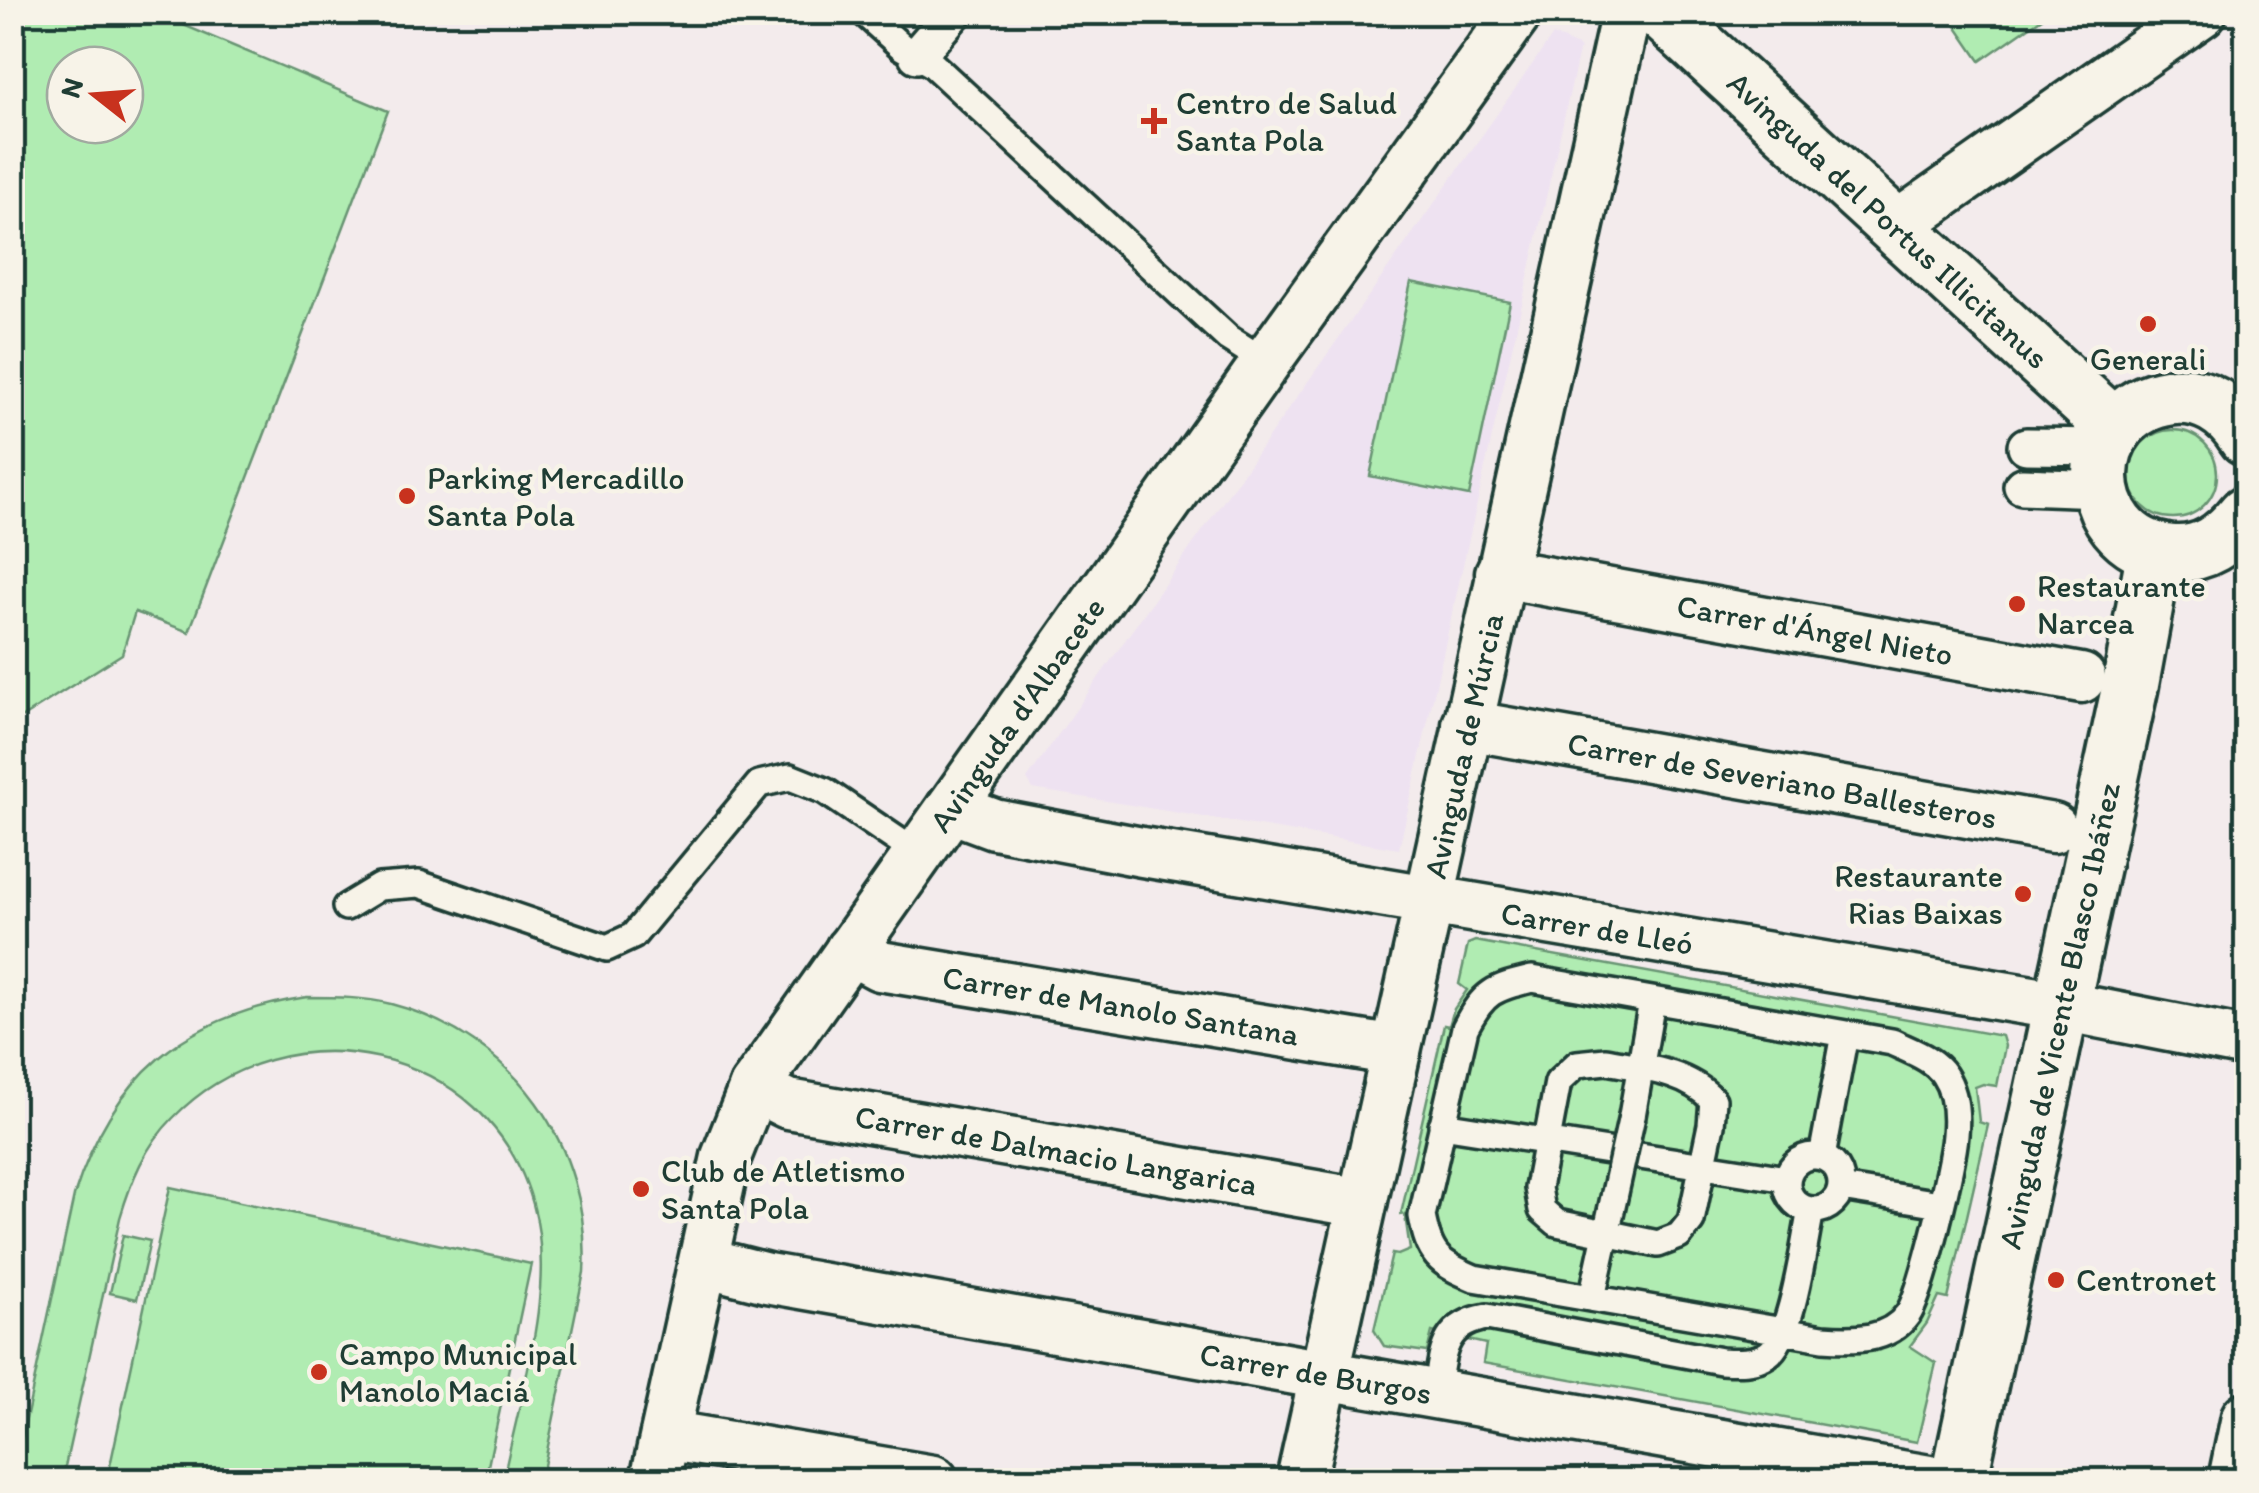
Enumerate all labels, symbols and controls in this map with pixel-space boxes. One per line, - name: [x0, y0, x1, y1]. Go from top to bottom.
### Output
- north arrow: [45, 45, 145, 145]
- street label: Avinguda del Portus Illicitanus: [1720, 63, 2057, 377]
- text: N: [52, 74, 90, 102]
- place label: Centro de Salud Santa Pola: [1176, 84, 1397, 159]
- marker: Centro de Salud Santa Pola: [1141, 108, 1167, 134]
- marker: Generali: [2137, 313, 2159, 335]
- place label: Generali: [2090, 340, 2206, 378]
- place label: Parking Mercadillo Santa Pola: [427, 459, 684, 534]
- marker: Parking Mercadillo Santa Pola: [396, 485, 418, 507]
- place label: Restaurante Narcea: [2037, 567, 2206, 642]
- street label: Carrer d'Ángel Nieto: [1674, 586, 1956, 674]
- street label: Avinguda d'Albacete: [921, 590, 1113, 839]
- marker: Restaurante Narcea: [2006, 593, 2028, 615]
- street label: Avinguda de Múrcia: [1416, 609, 1511, 882]
- street label: Carrer de Severiano Ballesteros: [1565, 724, 2000, 837]
- street label: Avinguda de Vicente Blasco Ibáñez: [1990, 779, 2128, 1253]
- place label: Restaurante Rias Baixas: [1834, 857, 2003, 932]
- marker: Restaurante Rias Baixas: [2012, 883, 2034, 905]
- street label: Carrer de Lleó: [1498, 893, 1696, 963]
- street label: Carrer de Manolo Santana: [940, 958, 1302, 1054]
- street label: Carrer de Dalmacio Langarica: [852, 1097, 1260, 1204]
- place label: Club de Atletismo Santa Pola: [661, 1152, 905, 1227]
- marker: Club de Atletismo Santa Pola: [630, 1178, 652, 1200]
- place label: Centronet: [2076, 1261, 2216, 1299]
- marker: Centronet: [2045, 1269, 2067, 1291]
- place label: Campo Municipal Manolo Maciá: [339, 1335, 577, 1410]
- street label: Carrer de Burgos: [1197, 1335, 1435, 1412]
- marker: Campo Municipal Manolo Maciá: [308, 1361, 330, 1383]

